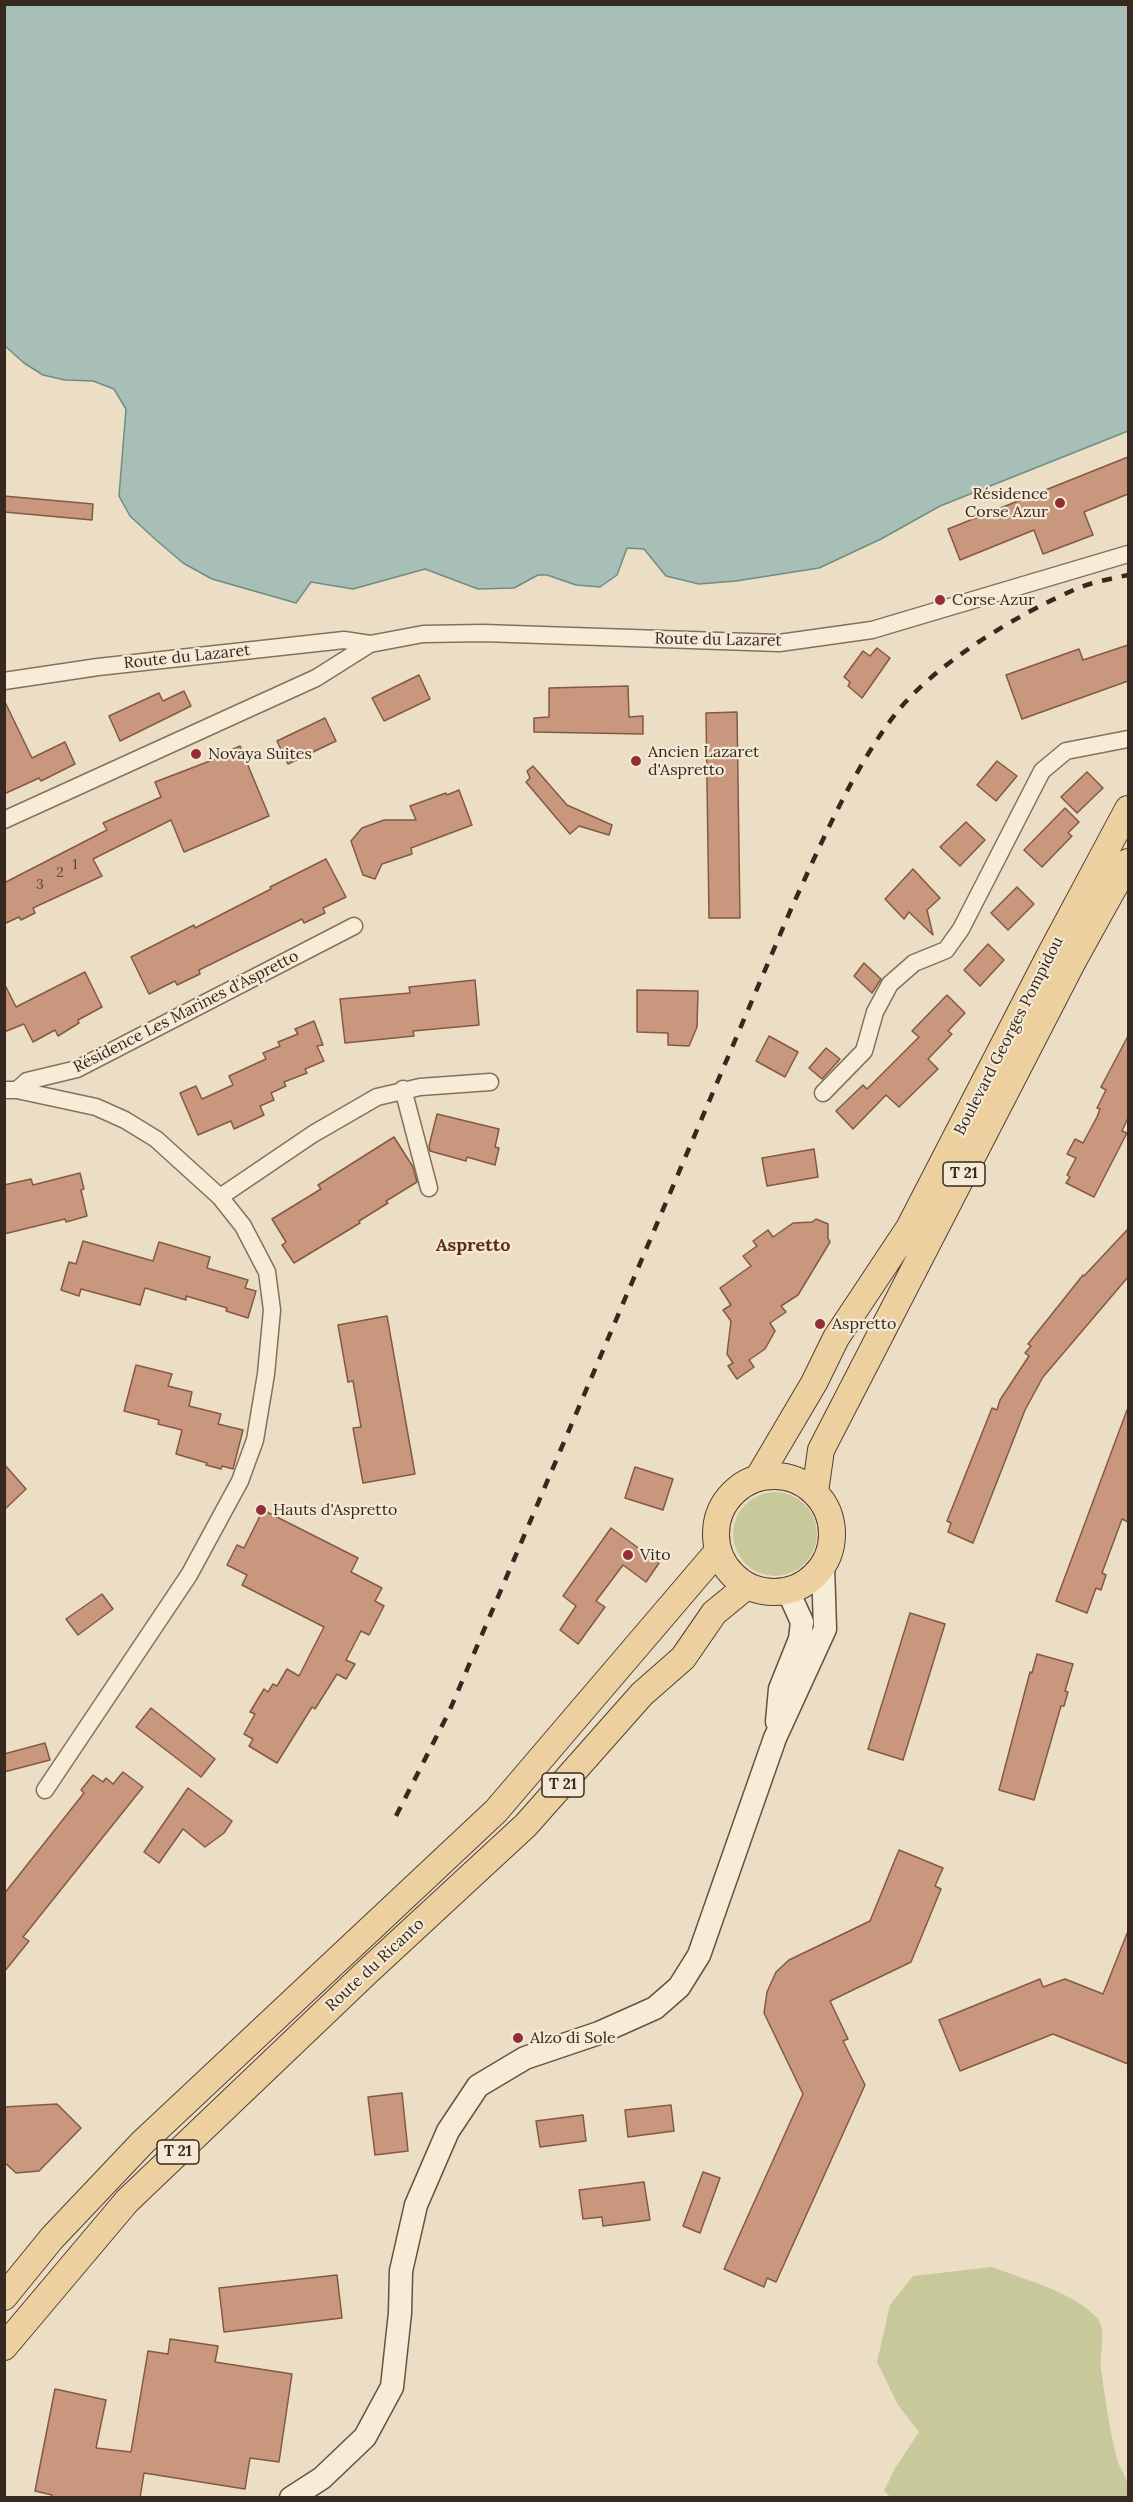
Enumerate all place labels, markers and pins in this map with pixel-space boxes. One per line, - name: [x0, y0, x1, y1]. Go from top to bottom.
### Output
- place label: Résidence Corse Azur: [965, 484, 1048, 522]
- marker: Résidence Corse Azur: [1053, 496, 1067, 510]
- place label: Corse Azur: [952, 590, 1035, 610]
- marker: Corse Azur: [933, 593, 947, 607]
- place label: Ancien Lazaret d'Aspretto: [648, 742, 759, 780]
- place label: Novaya Suites: [208, 744, 312, 764]
- marker: Novaya Suites: [189, 747, 203, 761]
- marker: Ancien Lazaret d'Aspretto: [629, 754, 643, 768]
- place label: Aspretto: [832, 1314, 896, 1334]
- marker: Aspretto: [813, 1317, 827, 1331]
- place label: Hauts d'Aspretto: [273, 1500, 397, 1520]
- marker: Hauts d'Aspretto: [254, 1503, 268, 1517]
- place label: Vito: [640, 1545, 671, 1565]
- marker: Vito: [621, 1548, 635, 1562]
- place label: Alzo di Sole: [530, 2028, 616, 2048]
- marker: Alzo di Sole: [511, 2031, 525, 2045]

